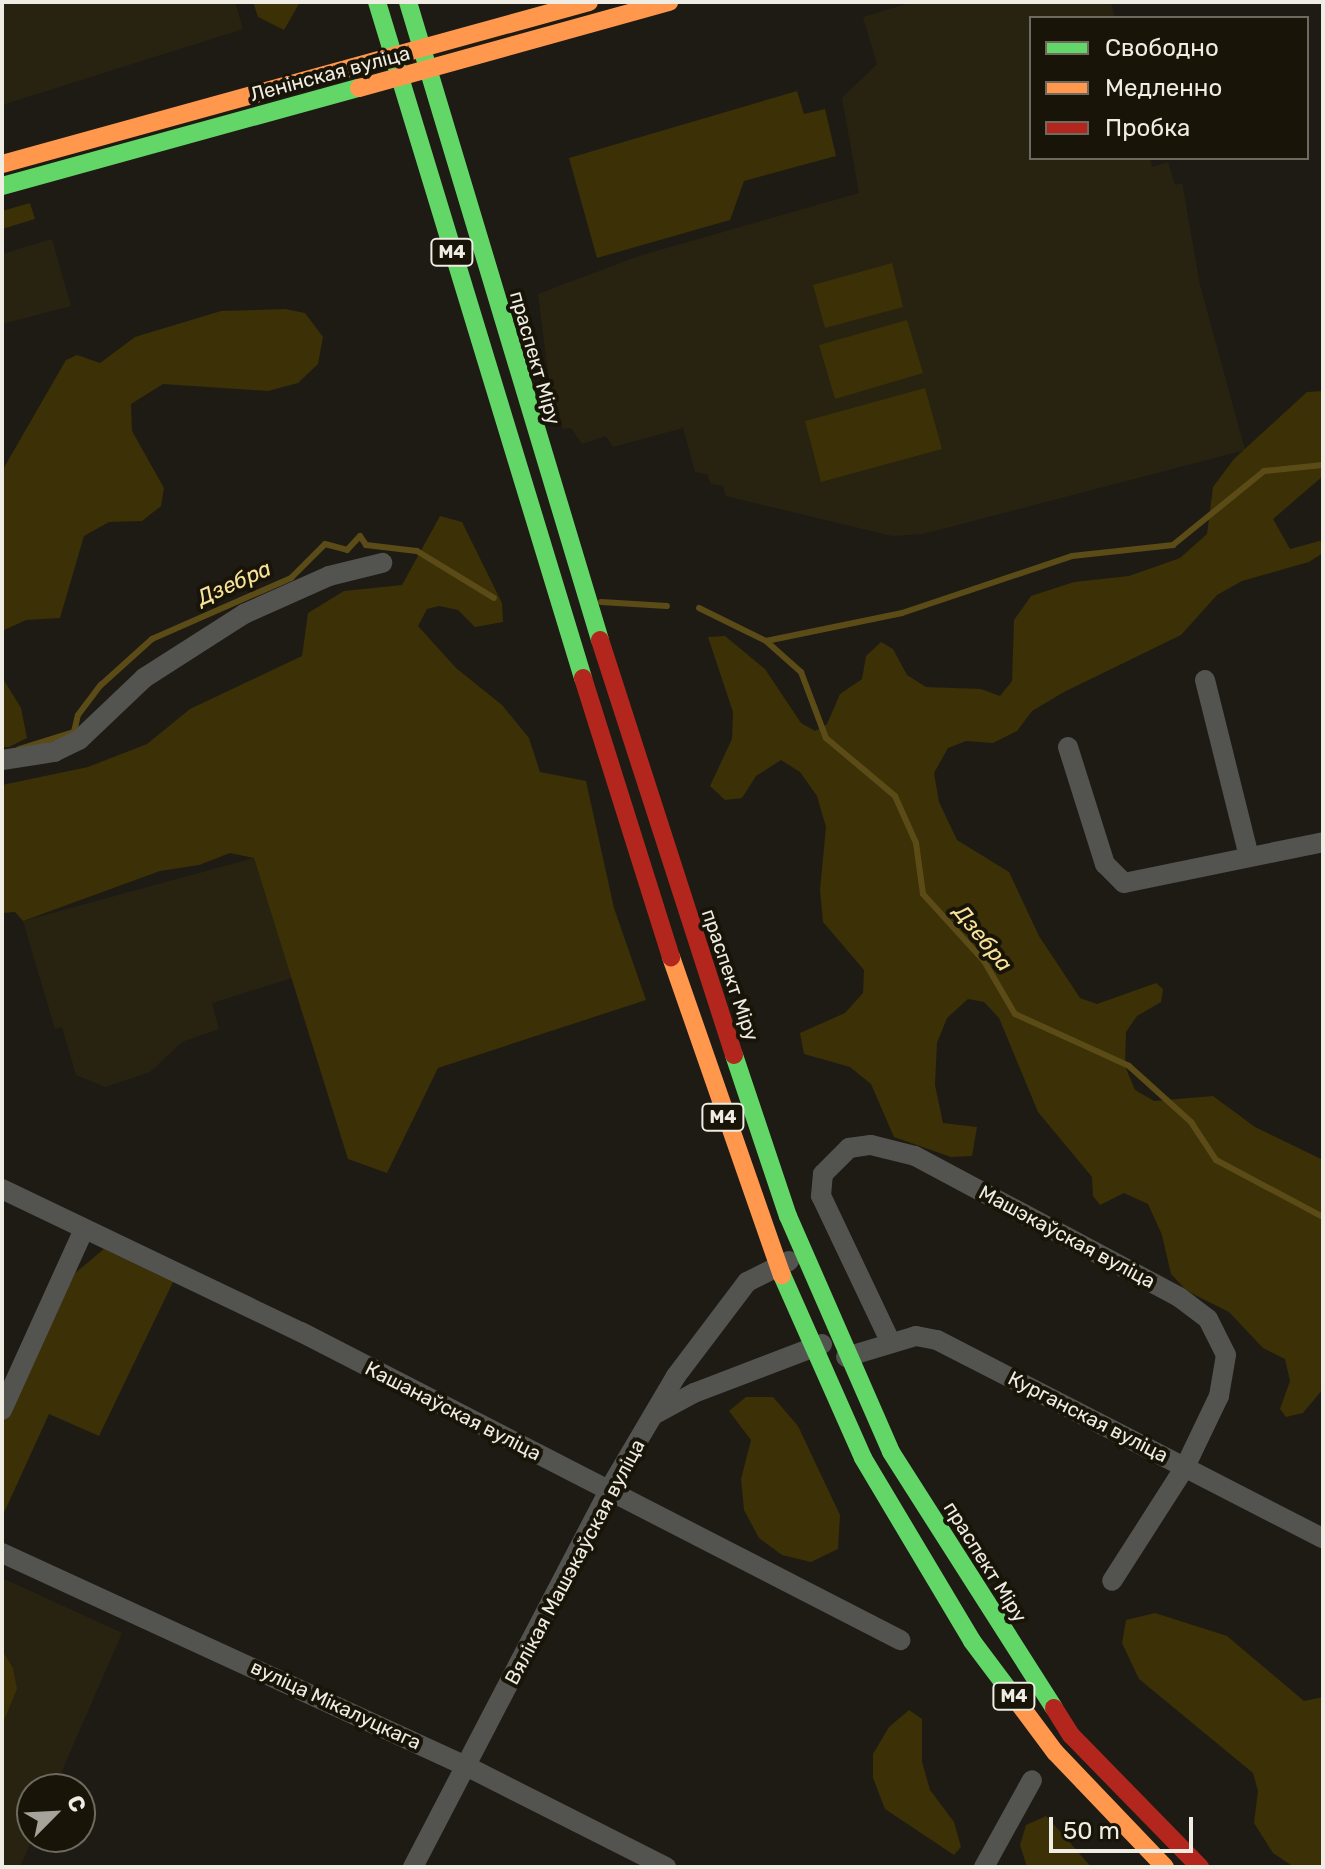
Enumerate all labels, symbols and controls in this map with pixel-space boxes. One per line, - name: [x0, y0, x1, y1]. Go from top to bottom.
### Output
- legend: [1029, 16, 1309, 160]
- text: Свободно: [1105, 34, 1219, 62]
- street label: Ленінская вуліца: [247, 41, 413, 107]
- text: Медленно: [1105, 74, 1222, 102]
- text: Пробка: [1105, 114, 1190, 142]
- road number: М4: [430, 238, 474, 266]
- street label: праспект Міру: [504, 288, 566, 428]
- water label: Дзебра: [193, 555, 275, 611]
- water label: Дзебра: [948, 899, 1018, 977]
- street label: праспект Міру: [696, 906, 764, 1044]
- road number: М4: [701, 1103, 745, 1131]
- street label: Машэкаўская вуліца: [975, 1180, 1159, 1294]
- street label: Кашанаўская вуліца: [361, 1356, 545, 1466]
- street label: Курганская вуліца: [1004, 1366, 1172, 1468]
- street label: Вялікая Машэкаўская вуліца: [500, 1435, 650, 1689]
- street label: праспект Міру: [938, 1497, 1032, 1627]
- street label: вуліца Мікалуцкага: [247, 1655, 425, 1755]
- road number: М4: [992, 1682, 1036, 1710]
- north arrow: [16, 1773, 96, 1853]
- text: С: [61, 1791, 92, 1816]
- scale bar: [1053, 1801, 1197, 1851]
- text: 50 m: [1063, 1817, 1120, 1845]

